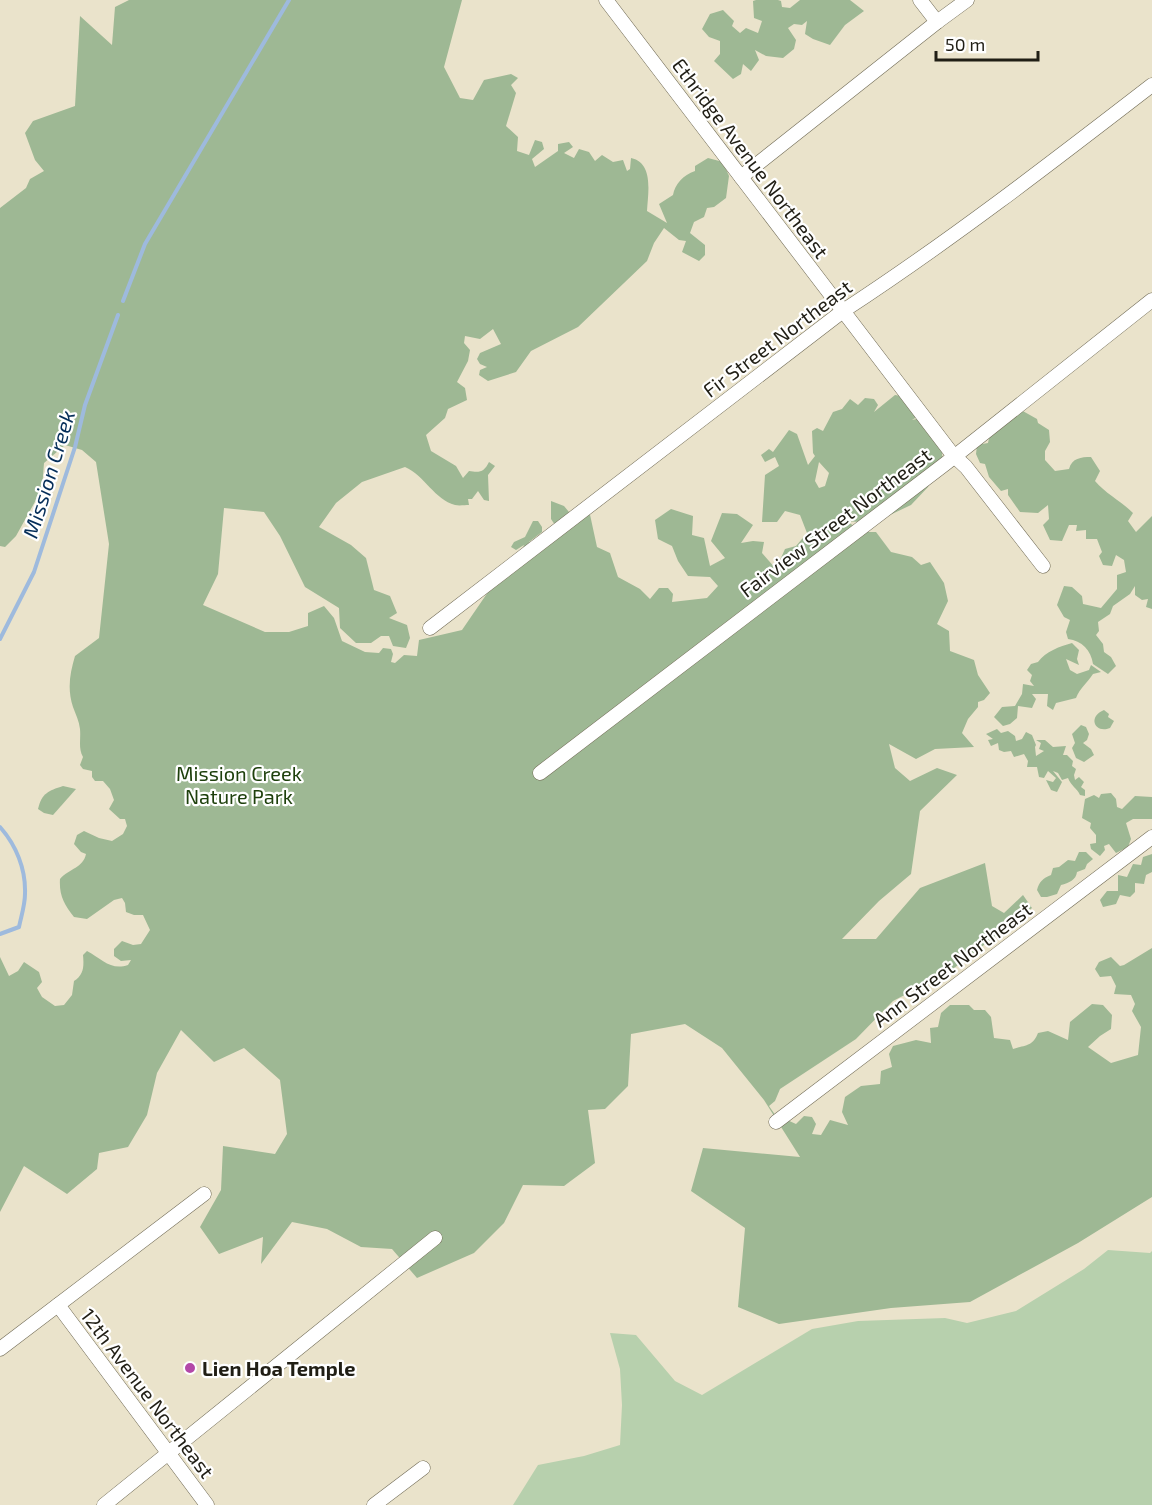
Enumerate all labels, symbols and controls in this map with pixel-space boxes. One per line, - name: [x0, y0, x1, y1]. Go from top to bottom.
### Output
- scale bar: [936, 24, 1038, 62]
- text: 50 m: [945, 33, 985, 55]
- street label: Ethridge Avenue Northeast: [668, 53, 834, 263]
- street label: Fir Street Northeast: [698, 274, 856, 402]
- water label: Mission Creek: [17, 407, 79, 541]
- street label: Fairview Street Northeast: [735, 442, 936, 602]
- park label: Mission Creek Nature Park: [176, 761, 302, 808]
- street label: Ann Street Northeast: [868, 896, 1036, 1031]
- street label: 12th Avenue Northeast: [76, 1303, 220, 1483]
- place label: Lien Hoa Temple: [202, 1356, 356, 1380]
- marker: Lien Hoa Temple: [183, 1361, 197, 1375]

